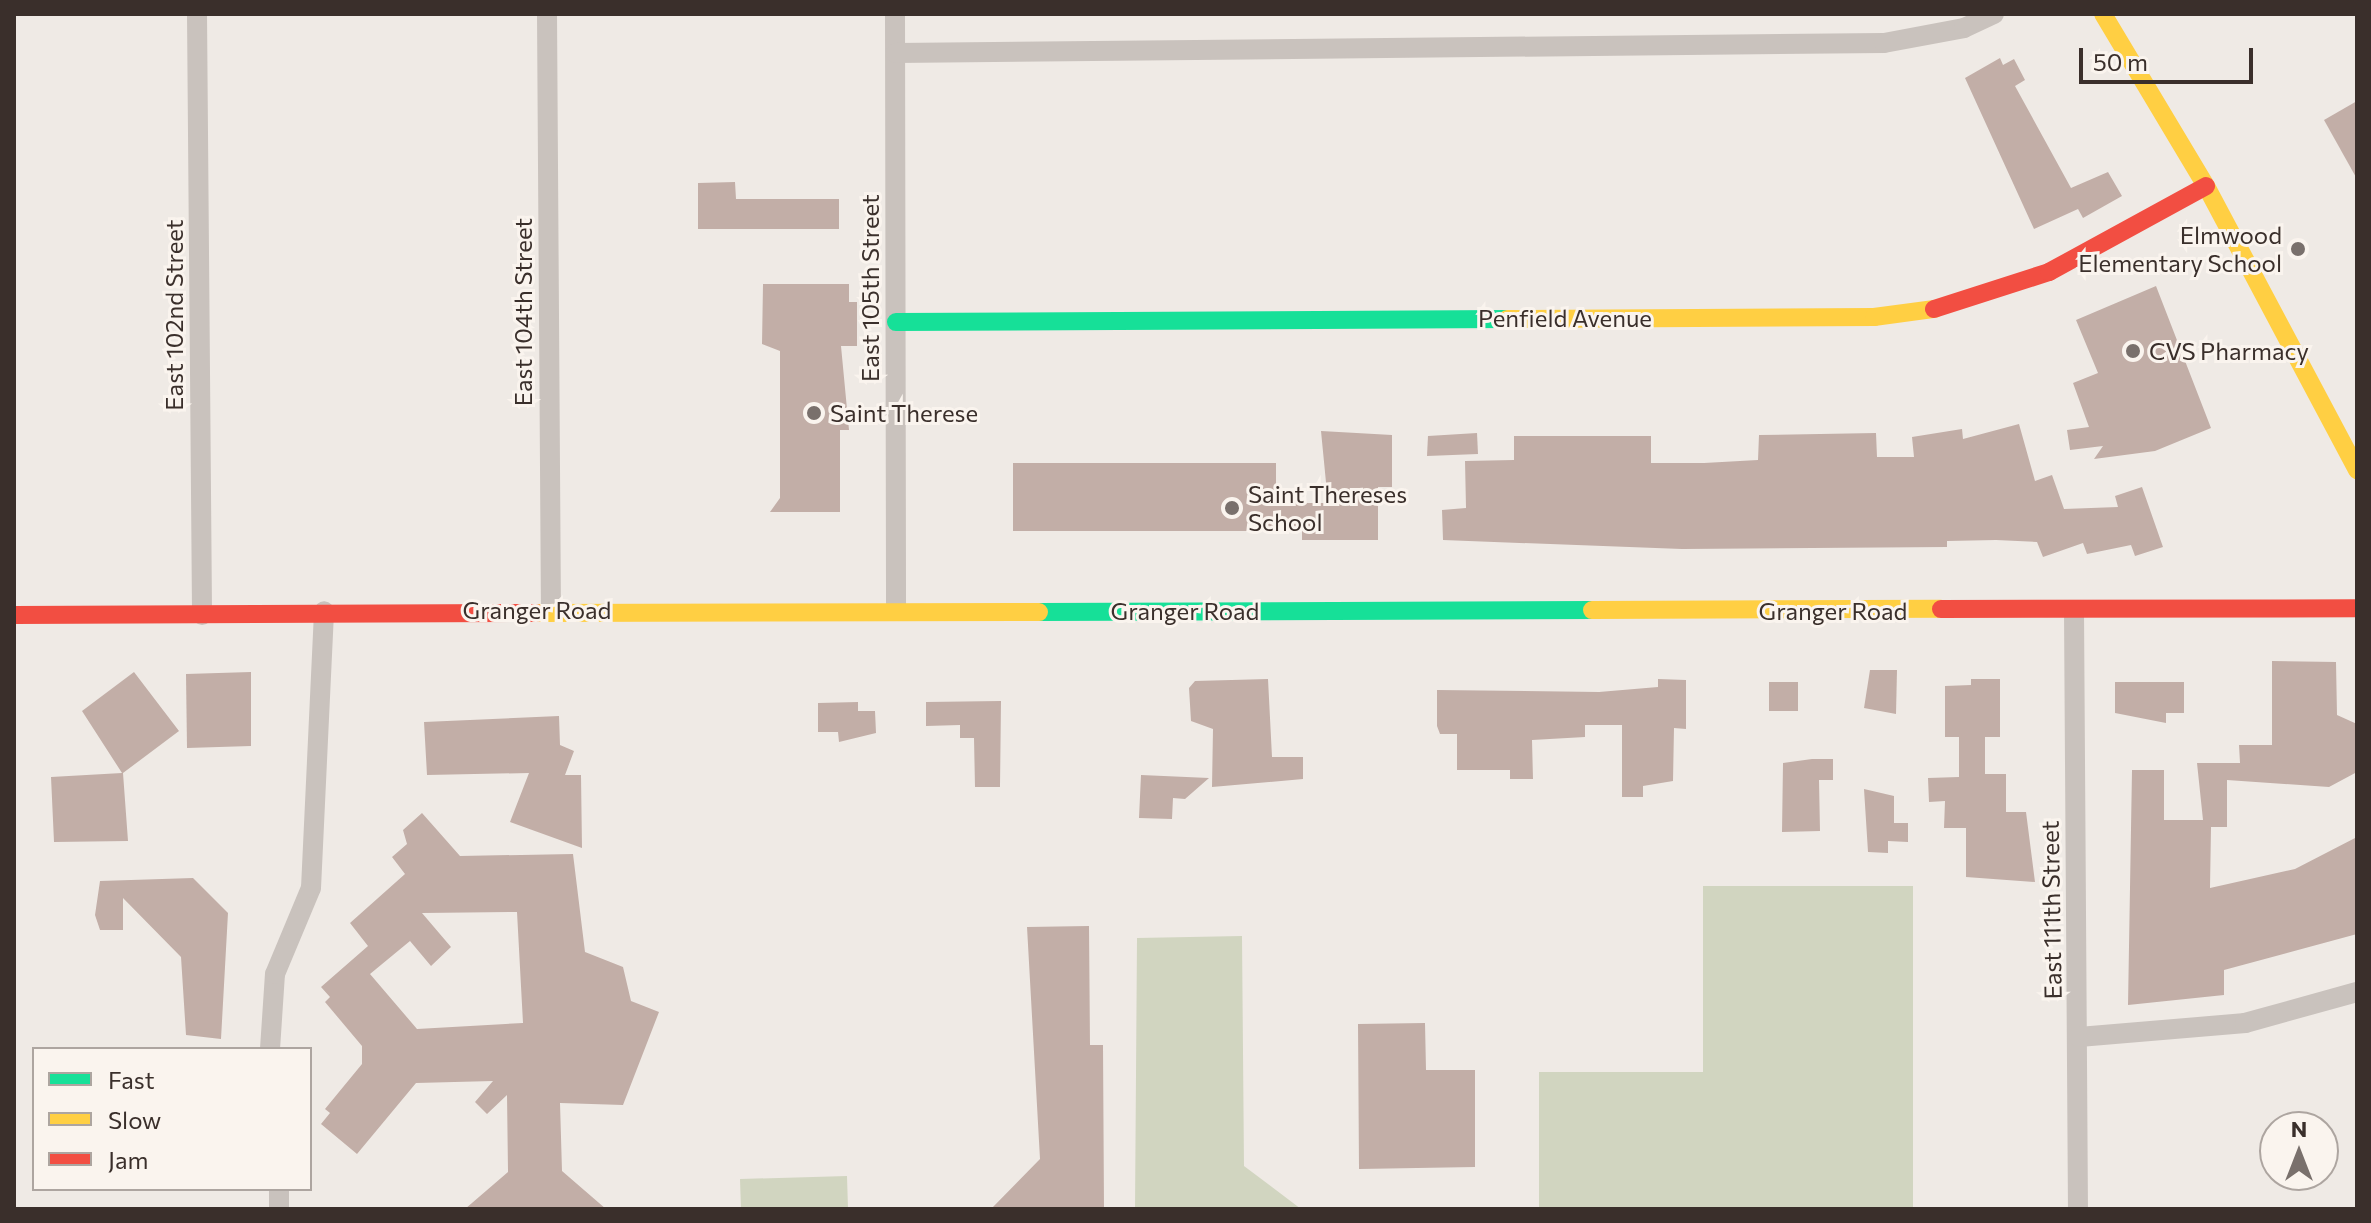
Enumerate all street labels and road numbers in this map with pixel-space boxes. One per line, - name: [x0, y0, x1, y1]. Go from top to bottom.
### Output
- street label: East 105th Street: [856, 194, 884, 382]
- street label: East 104th Street: [509, 218, 537, 406]
- street label: East 102nd Street: [160, 219, 188, 411]
- street label: Penfield Avenue: [1478, 304, 1652, 332]
- street label: Granger Road: [463, 596, 611, 624]
- street label: Granger Road: [1111, 597, 1259, 625]
- street label: Granger Road: [1759, 597, 1907, 625]
- street label: East 111th Street: [2035, 820, 2067, 1000]

